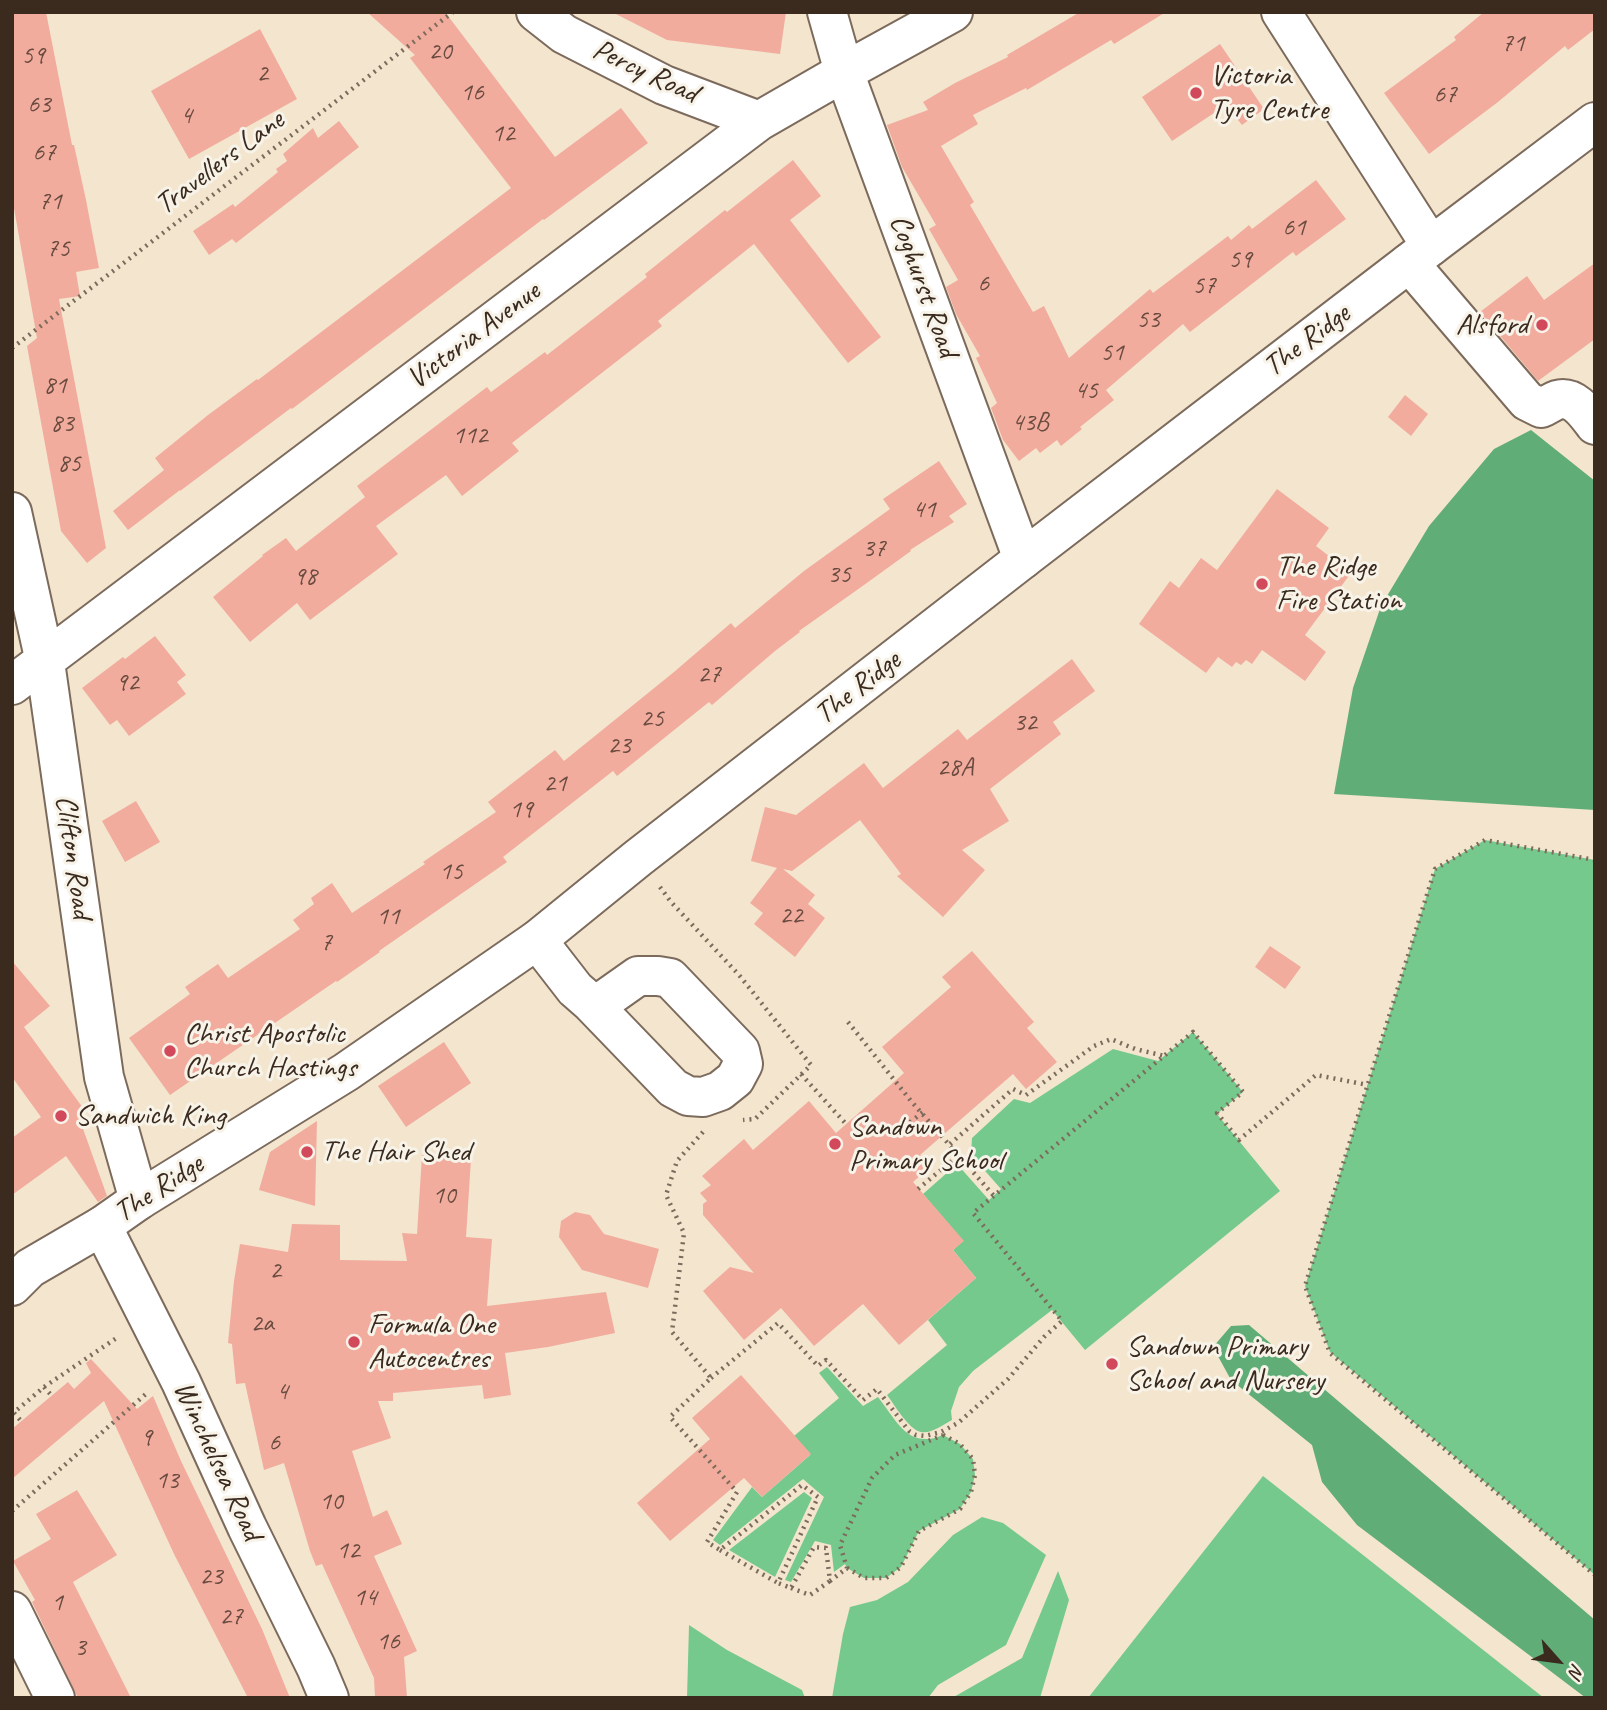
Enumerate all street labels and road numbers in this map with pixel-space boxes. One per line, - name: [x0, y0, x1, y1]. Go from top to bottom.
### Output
- street label: Percy Road: [587, 32, 703, 112]
- street label: Travellers Lane: [148, 103, 292, 223]
- street label: Coghurst Road: [881, 210, 965, 362]
- street label: Victoria Avenue: [400, 274, 548, 398]
- street label: The Ridge: [1257, 297, 1357, 385]
- street label: The Ridge: [808, 643, 908, 733]
- street label: Clifton Road: [47, 793, 99, 921]
- street label: The Ridge: [108, 1147, 210, 1231]
- street label: Winchelsea Road: [165, 1376, 269, 1546]

